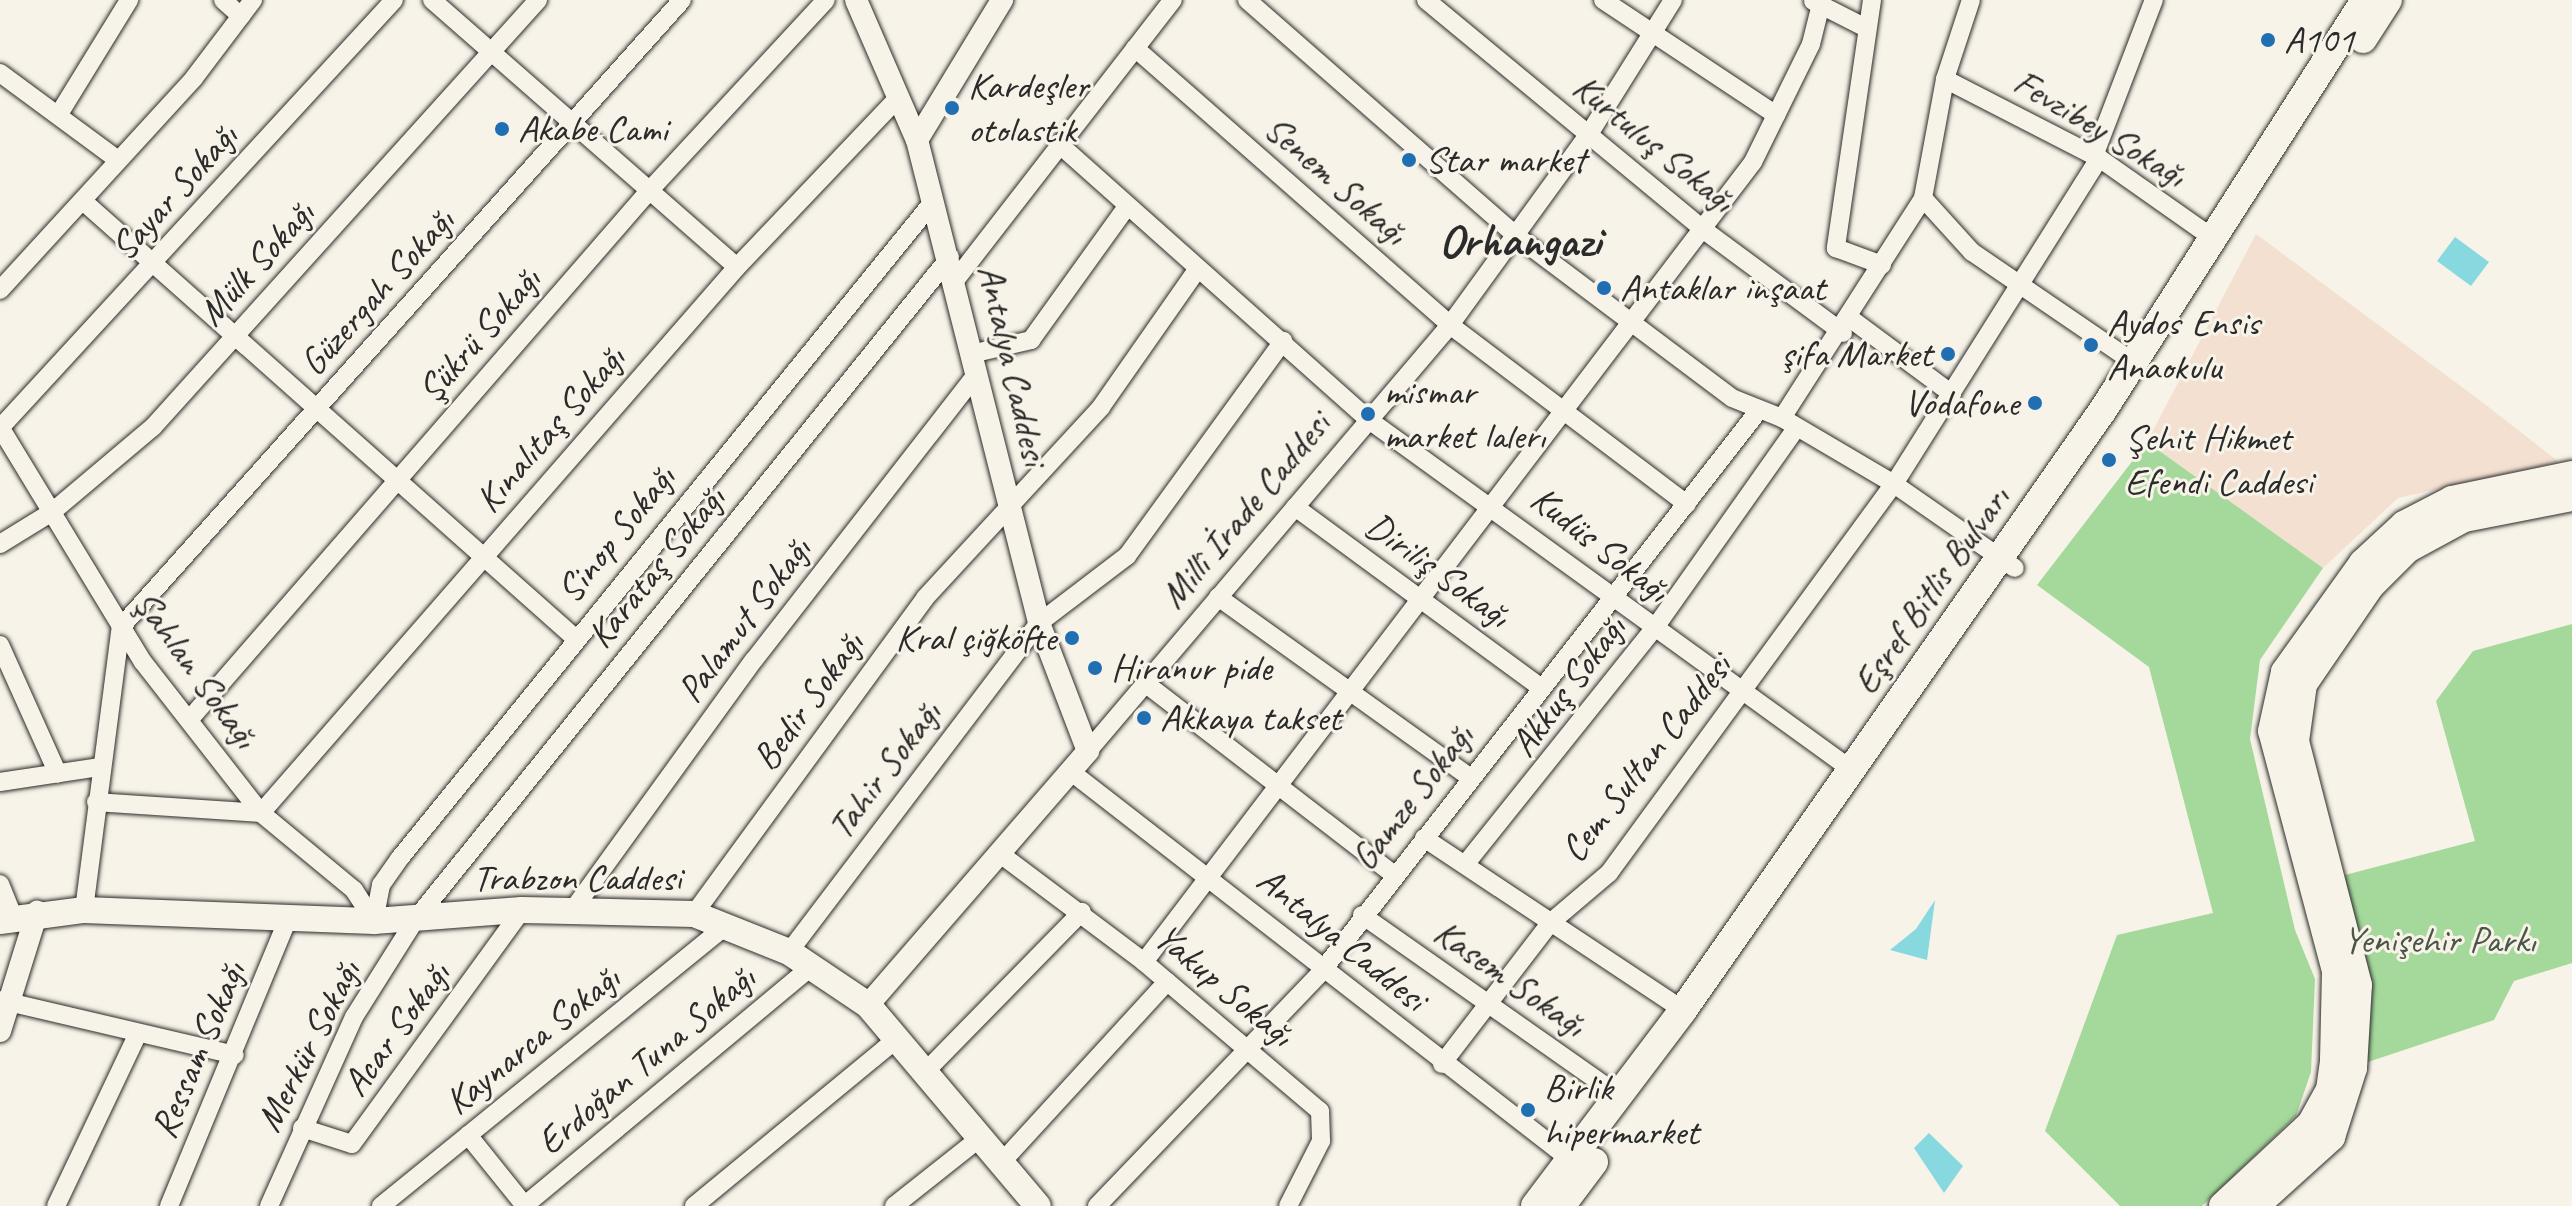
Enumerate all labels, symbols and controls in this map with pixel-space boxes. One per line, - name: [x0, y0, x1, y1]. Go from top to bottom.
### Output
- place label: A101: [2284, 17, 2354, 63]
- marker: A101: [2259, 31, 2277, 49]
- street label: Fevzibey Sokağı: [2006, 59, 2194, 197]
- place label: Kardeşler otolastik: [968, 63, 1088, 152]
- street label: Kurtuluş Sokağı: [1564, 64, 1744, 222]
- marker: Kardeşler otolastik: [943, 99, 961, 117]
- place label: Akabe Cami: [518, 106, 669, 152]
- street label: Senem Sokağı: [1256, 106, 1416, 254]
- street label: Sayar Sokağı: [101, 115, 247, 269]
- marker: Akabe Cami: [493, 120, 511, 138]
- place label: Star market: [1425, 137, 1587, 183]
- marker: Star market: [1400, 151, 1418, 169]
- street label: Mülk Sokağı: [188, 191, 324, 335]
- street label: Güzergah Sokağı: [291, 200, 463, 384]
- district label: Orhangazi: [1439, 213, 1601, 269]
- street label: Şükrü Sokağı: [408, 258, 550, 412]
- street label: Antalya Caddesi: [968, 260, 1058, 470]
- place label: Antaklar inşaat: [1620, 265, 1825, 311]
- marker: Antaklar inşaat: [1595, 279, 1613, 297]
- place label: Aydos Ensis Anaokulu: [2107, 300, 2259, 390]
- place label: şifa Market: [1780, 331, 1932, 377]
- street label: Kınalıtaş Sokağı: [465, 336, 635, 522]
- marker: Aydos Ensis Anaokulu: [2082, 336, 2100, 354]
- marker: şifa Market: [1939, 345, 1957, 363]
- place label: mismar market lalerı: [1384, 369, 1546, 458]
- place label: Vodafone: [1904, 380, 2019, 426]
- marker: Vodafone: [2026, 394, 2044, 412]
- street label: Millî İrade Caddesi: [1150, 402, 1340, 618]
- marker: mismar market lalerı: [1359, 405, 1377, 423]
- place label: Şehit Hikmet Efendi Caddesi: [2125, 415, 2314, 504]
- marker: Şehit Hikmet Efendi Caddesi: [2100, 451, 2118, 469]
- street label: Sinop Sokağı: [547, 457, 685, 611]
- street label: Kudüs Sokağı: [1522, 476, 1678, 612]
- street label: Karataş Sokağı: [577, 477, 735, 657]
- street label: Eşref Bitlis Bulvarı: [1842, 477, 2020, 703]
- street label: Diriliş Sokağı: [1357, 502, 1519, 638]
- street label: Palamut Sokağı: [667, 529, 821, 711]
- street label: Şahlan Sokağı: [124, 582, 268, 756]
- street label: Akkuş Sokağı: [1500, 607, 1636, 765]
- place label: Kral çiğköfte: [896, 615, 1056, 661]
- street label: Bedir Sokağı: [743, 624, 873, 778]
- marker: Kral çiğköfte: [1063, 629, 1081, 647]
- place label: Hiranur pide: [1111, 645, 1272, 691]
- street label: Cem Sultan Caddesi: [1551, 645, 1741, 871]
- marker: Hiranur pide: [1086, 659, 1104, 677]
- street label: Tahir Sokağı: [818, 693, 950, 847]
- place label: Akkaya takset: [1160, 695, 1342, 741]
- marker: Akkaya takset: [1135, 709, 1153, 727]
- street label: Gamze Sokağı: [1341, 716, 1483, 878]
- street label: Trabzon Caddesi: [472, 855, 682, 901]
- street label: Antalya Caddesi: [1248, 857, 1436, 1021]
- street label: Kasem Sokağı: [1426, 910, 1594, 1046]
- street label: Yakup Sokağı: [1146, 914, 1302, 1056]
- park label: Yenişehir Parkı: [2342, 917, 2536, 963]
- street label: Merkür Sokağı: [246, 953, 370, 1139]
- street label: Acar Sokağı: [333, 954, 459, 1104]
- street label: Ressam Sokağı: [141, 956, 255, 1144]
- street label: Kaynarca Sokağı: [435, 956, 629, 1124]
- street label: Erdoğan Tuna Sokağı: [528, 956, 764, 1164]
- place label: Birlik hipermarket: [1544, 1065, 1698, 1154]
- marker: Birlik hipermarket: [1519, 1101, 1537, 1119]

